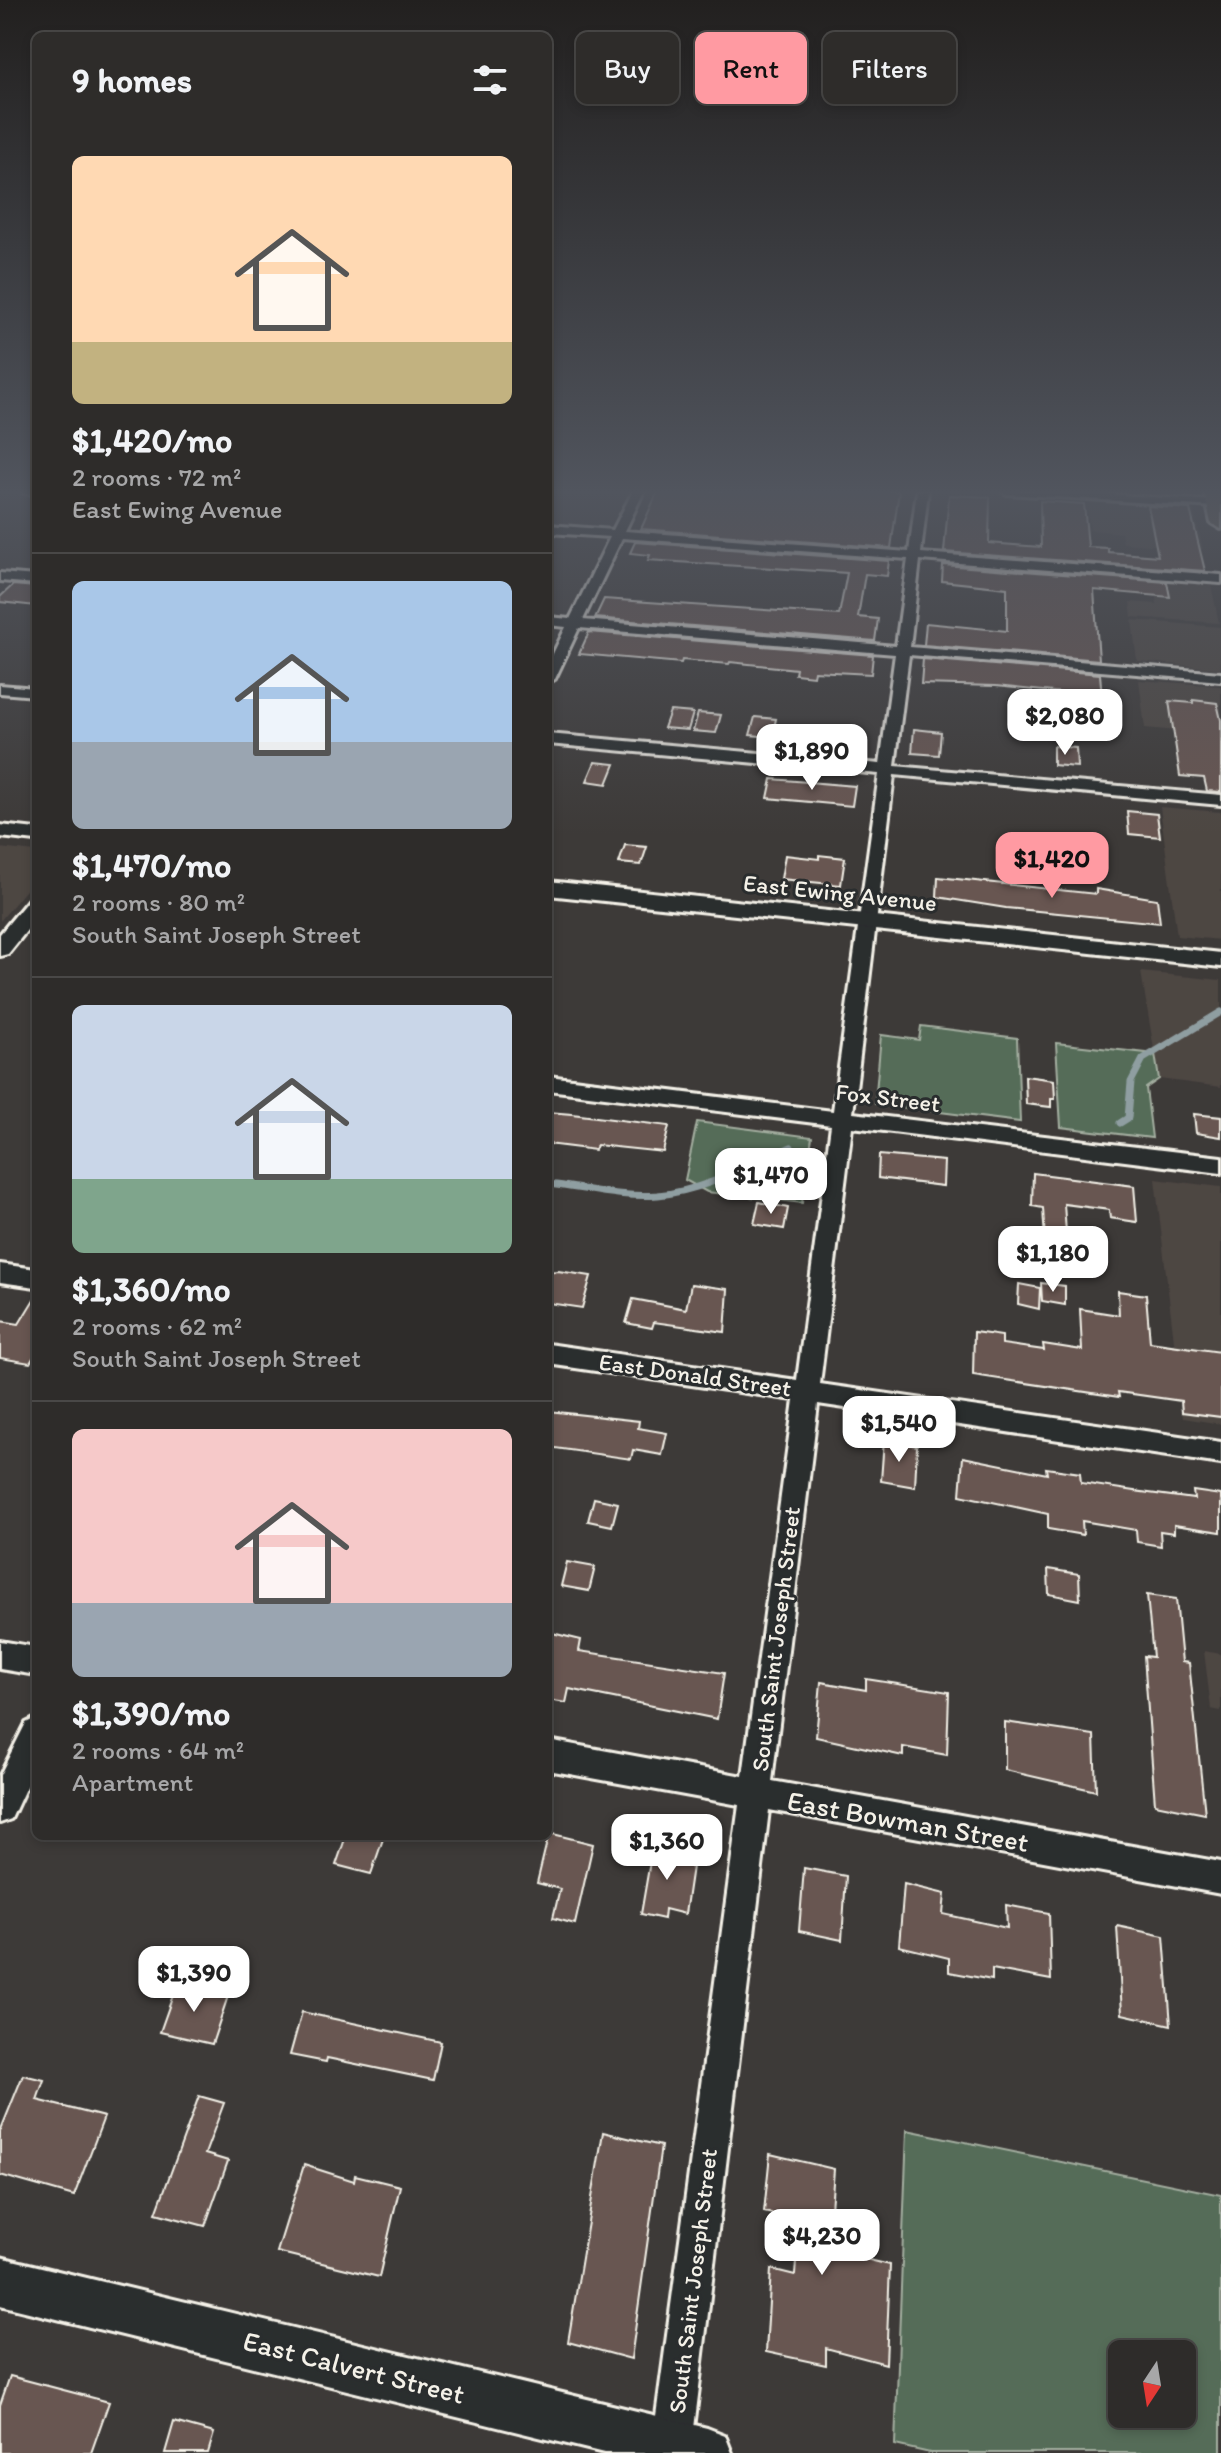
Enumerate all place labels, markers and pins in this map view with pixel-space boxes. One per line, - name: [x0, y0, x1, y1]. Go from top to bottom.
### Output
- pin: $2,080: [1000, 689, 1130, 757]
- pin: $1,890: [747, 724, 877, 792]
- pin: $1,420: [987, 832, 1117, 900]
- pin: $1,470: [706, 1148, 836, 1216]
- pin: $1,180: [988, 1226, 1118, 1294]
- pin: $1,540: [834, 1396, 964, 1464]
- pin: $1,360: [602, 1814, 732, 1882]
- pin: $1,390: [129, 1946, 259, 2014]
- pin: $4,230: [757, 2209, 887, 2277]

